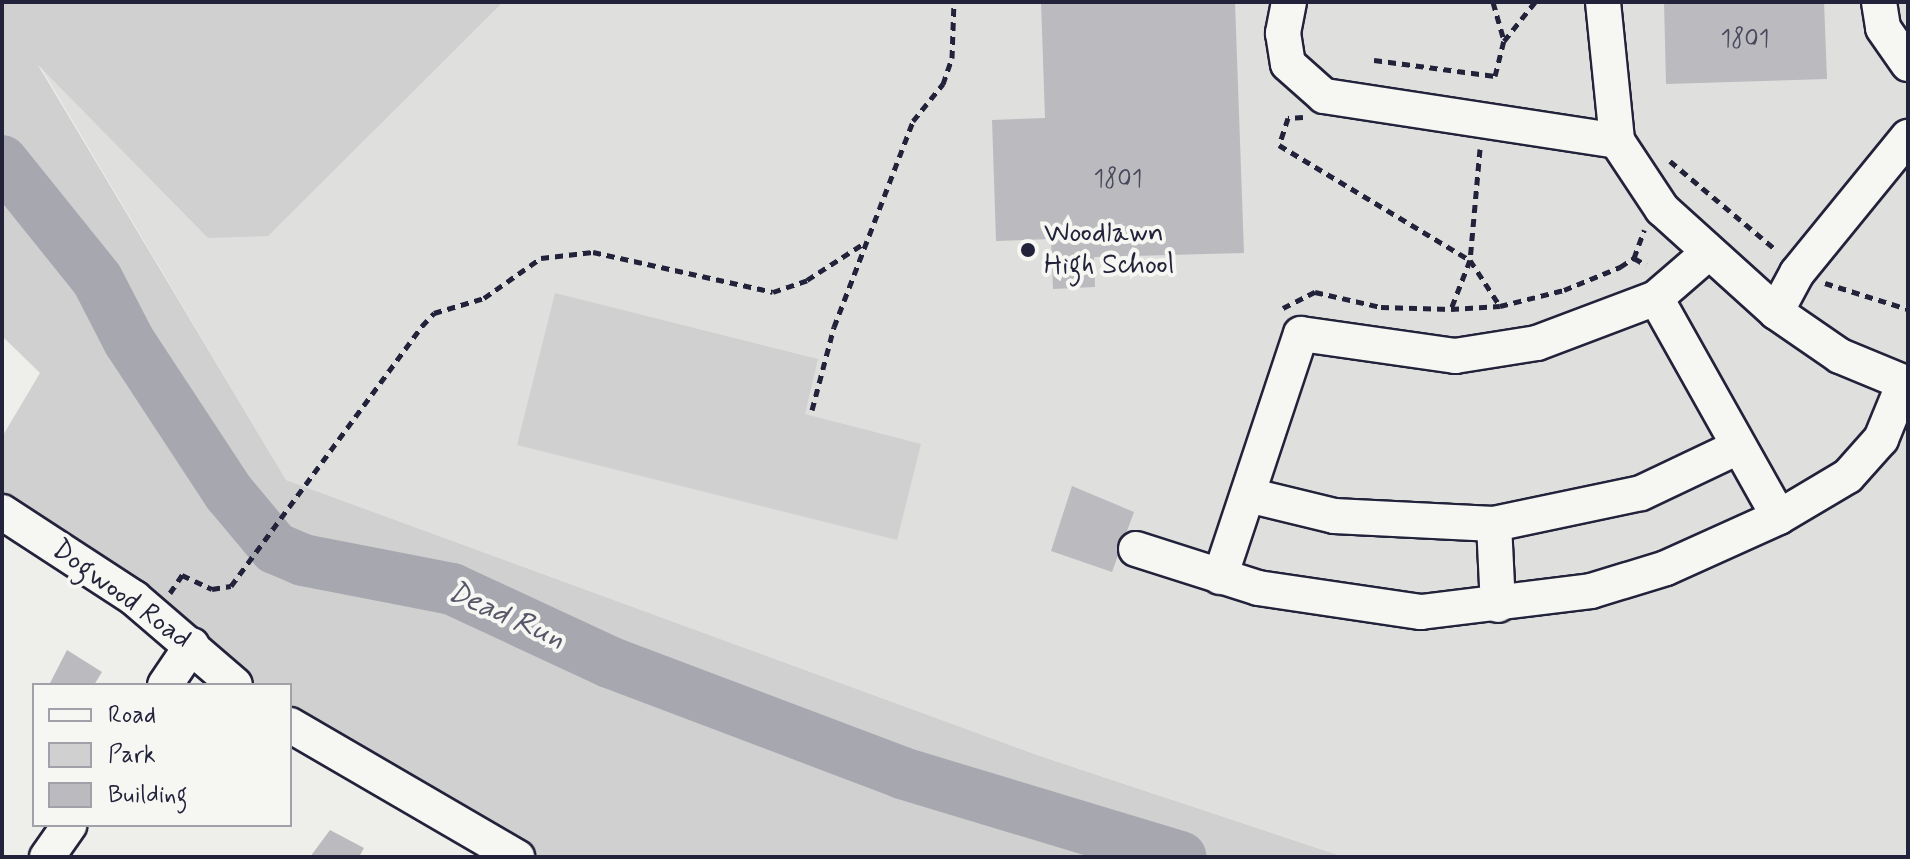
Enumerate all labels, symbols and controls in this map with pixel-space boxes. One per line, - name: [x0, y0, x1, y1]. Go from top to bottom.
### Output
- house number: 1801: [1720, 26, 1770, 54]
- house number: 1801: [1093, 166, 1143, 194]
- place label: Woodlawn High School: [1044, 217, 1174, 283]
- marker: Woodlawn High School: [1019, 241, 1037, 259]
- street label: Dogwood Road: [45, 533, 197, 657]
- water label: Dead Run: [444, 575, 568, 657]
- legend: [32, 683, 292, 827]
- text: Road: [108, 700, 156, 731]
- text: Park: [108, 740, 156, 771]
- text: Building: [108, 780, 188, 811]

